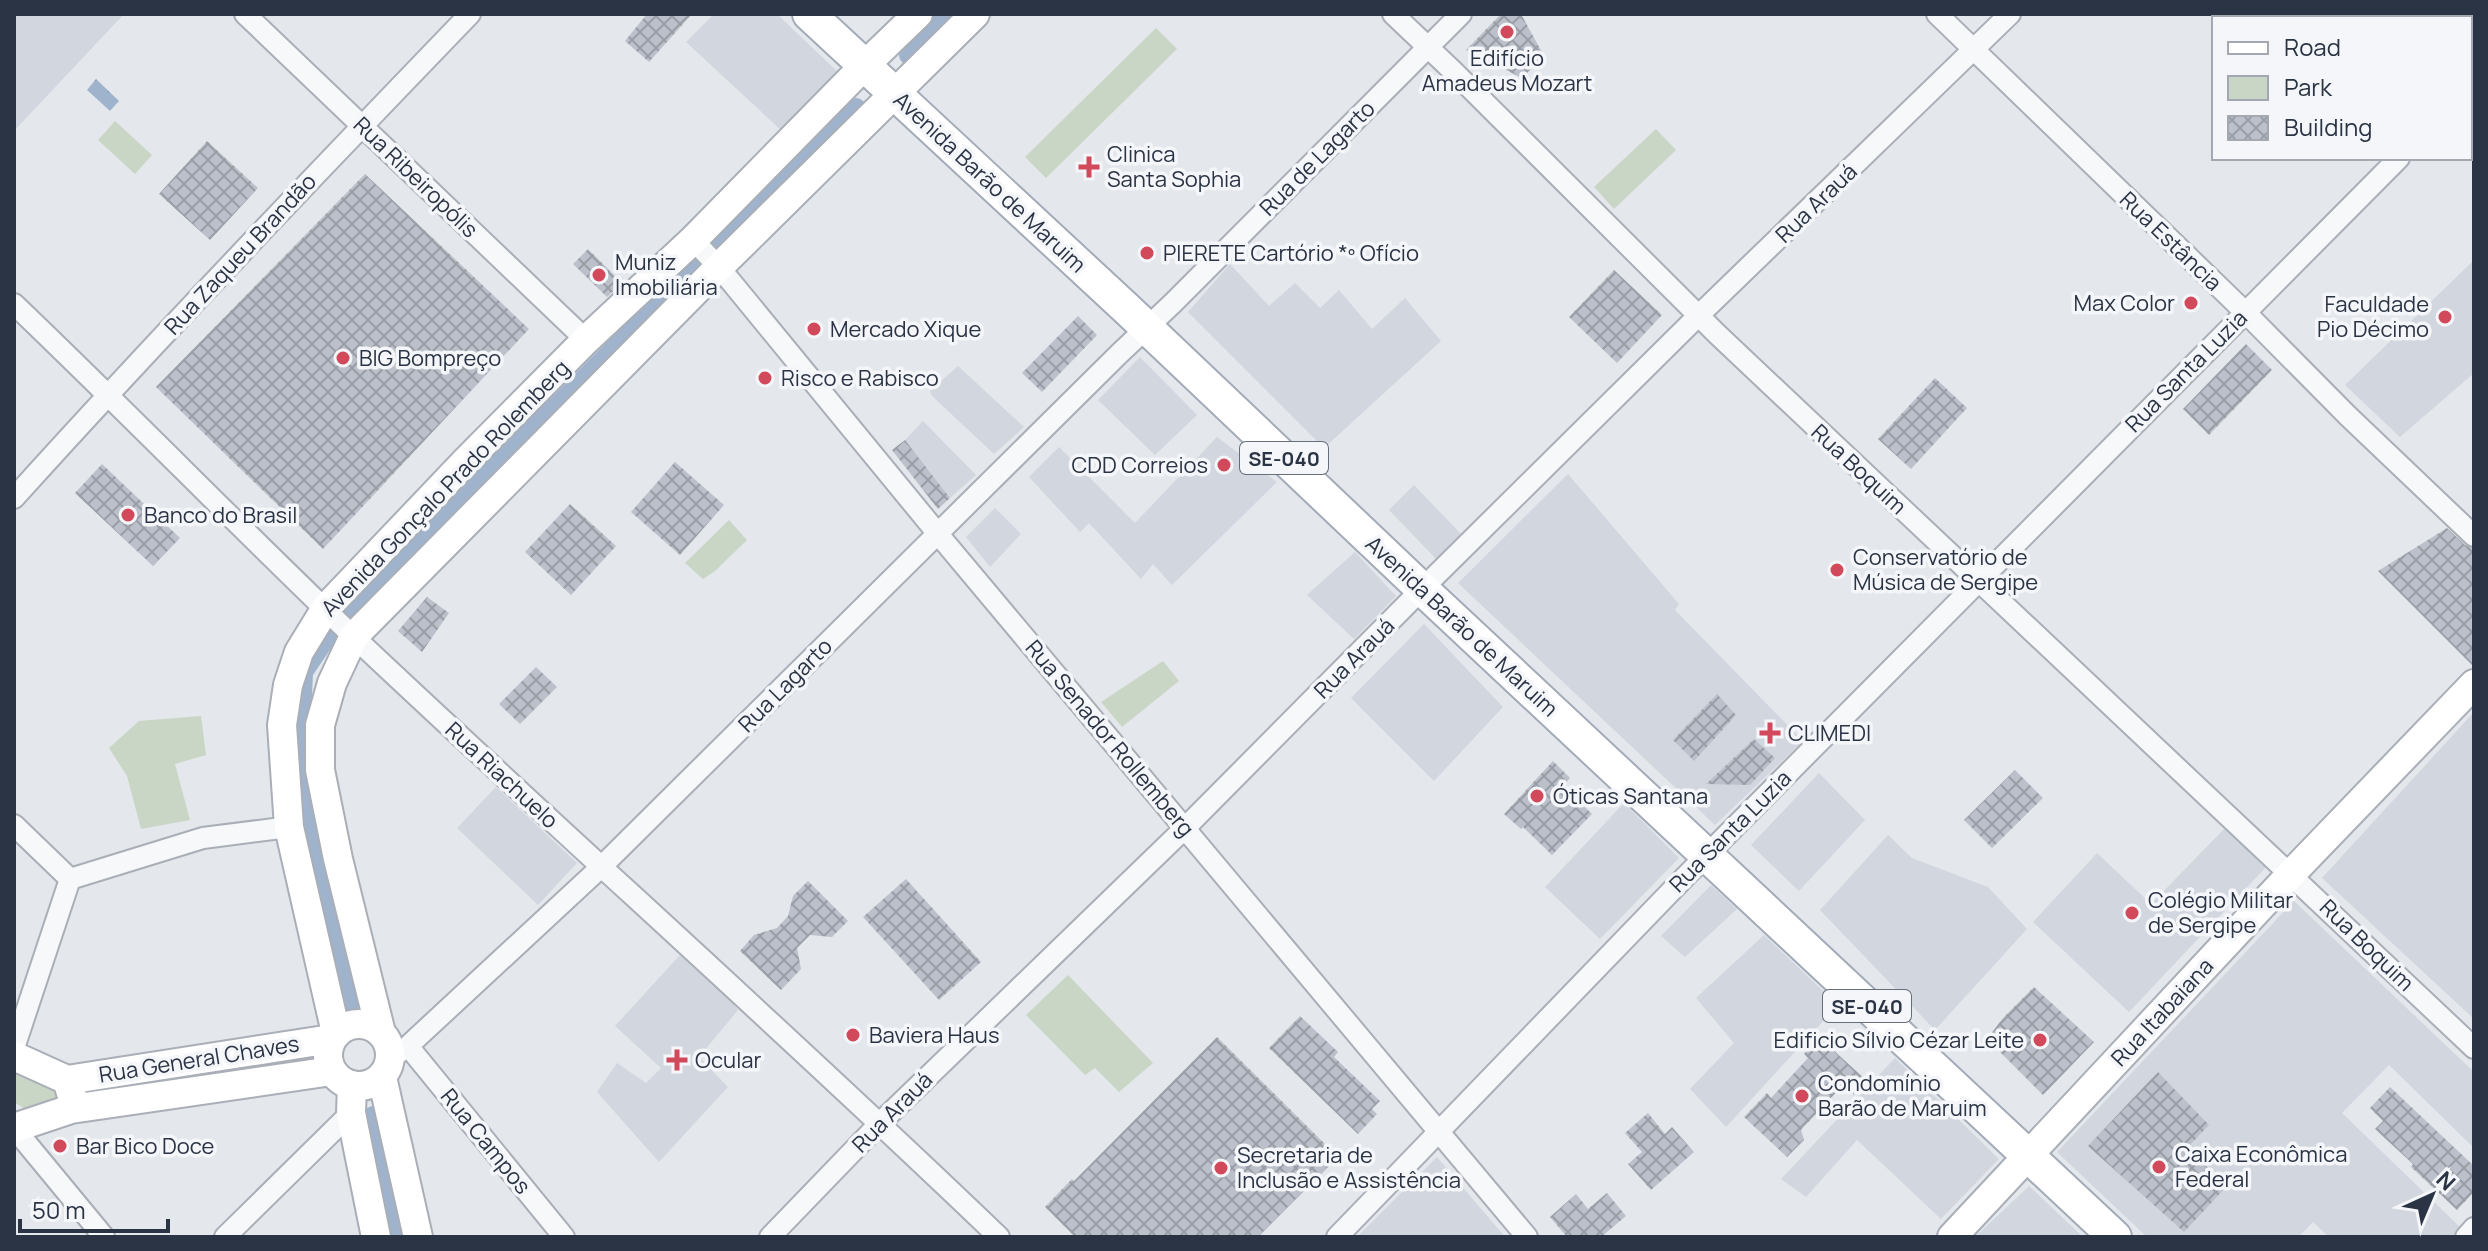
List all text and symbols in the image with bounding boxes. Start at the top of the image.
legend [2212,16,2472,160]
marker: Edifício Amadeus Mozart [1498,23,1516,41]
text: Road [2284,30,2341,63]
place label: Edifício Amadeus Mozart [1422,43,1593,98]
text: Park [2284,70,2333,103]
street label: Avenida Barão de Maruim [887,85,1093,279]
street label: Rua de Lagarto [1253,94,1381,222]
street label: Rua Ribeiropólis [347,110,485,244]
text: Building [2284,110,2372,143]
place label: Clinica Santa Sophia [1107,139,1241,194]
marker: Clinica Santa Sophia [1078,156,1100,178]
street label: Rua Arauá [1769,157,1863,249]
street label: Rua Zaqueu Brandão [157,167,323,341]
street label: Rua Estância [2114,185,2228,297]
place label: PIERETE Cartório *º Ofício [1163,238,1419,268]
marker: PIERETE Cartório *º Ofício [1138,244,1156,262]
place label: Muniz Imobiliária [615,247,718,302]
marker: Muniz Imobiliária [590,266,608,284]
place label: Max Color [2073,288,2175,318]
place label: Faculdade Pio Décimo [2317,289,2429,344]
marker: Max Color [2182,294,2200,312]
street label: Rua Santa Luzia [2118,303,2254,439]
marker: Faculdade Pio Décimo [2436,308,2454,326]
place label: Mercado Xique [830,314,981,344]
marker: Mercado Xique [805,320,823,338]
place label: BIG Bompreço [359,343,501,373]
marker: BIG Bompreço [334,349,352,367]
street label: Avenida Gonçalo Prado Rolemberg [314,353,576,623]
place label: Risco e Rabisco [781,363,939,393]
marker: Risco e Rabisco [756,369,774,387]
street label: Rua Boquim [1805,417,1913,521]
road number: SE-040 [1240,442,1328,474]
place label: CDD Correios [1071,450,1208,480]
marker: CDD Correios [1215,456,1233,474]
place label: Banco do Brasil [144,500,297,530]
marker: Banco do Brasil [119,506,137,524]
street label: Avenida Barão de Maruim [1359,529,1565,723]
place label: Conservatório de Música de Sergipe [1853,542,2038,597]
marker: Conservatório de Música de Sergipe [1828,561,1846,579]
street label: Rua Arauá [1307,611,1401,705]
street label: Rua Lagarto [731,631,839,739]
street label: Rua Senador Rollemberg [1019,633,1201,843]
street label: Rua Riachuelo [439,715,565,835]
place label: CLIMEDI [1788,718,1871,748]
marker: CLIMEDI [1759,722,1781,744]
street label: Rua Santa Luzia [1662,763,1798,899]
place label: Óticas Santana [1553,781,1708,811]
marker: Óticas Santana [1528,787,1546,805]
place label: Colégio Militar de Sergipe [2148,885,2293,940]
street label: Rua Boquim [2313,893,2421,997]
marker: Colégio Militar de Sergipe [2123,904,2141,922]
street label: Rua Itabaiana [2104,951,2220,1073]
road number: SE-040 [1823,990,1911,1022]
place label: Baviera Haus [869,1020,999,1050]
place label: Edificio Sílvio Cézar Leite [1773,1025,2024,1055]
marker: Baviera Haus [844,1026,862,1044]
street label: Rua General Chaves [97,1028,301,1090]
marker: Edificio Sílvio Cézar Leite [2031,1031,2049,1049]
place label: Ocular [695,1045,762,1075]
marker: Ocular [666,1049,688,1071]
street label: Rua Arauá [845,1065,939,1159]
place label: Condomínio Barão de Maruim [1818,1068,1987,1123]
street label: Rua Campos [434,1082,538,1200]
marker: Condomínio Barão de Maruim [1793,1087,1811,1105]
place label: Bar Bico Doce [76,1131,215,1161]
marker: Bar Bico Doce [51,1137,69,1155]
place label: Caixa Econômica Federal [2175,1139,2347,1194]
place label: Secretaria de Inclusão e Assistência [1237,1140,1461,1195]
north arrow [2392,1155,2472,1235]
marker: Caixa Econômica Federal [2150,1158,2168,1176]
marker: Secretaria de Inclusão e Assistência [1212,1159,1230,1177]
text: N [2430,1164,2462,1197]
scale bar [20,1183,168,1233]
text: 50 m [32,1193,86,1226]

